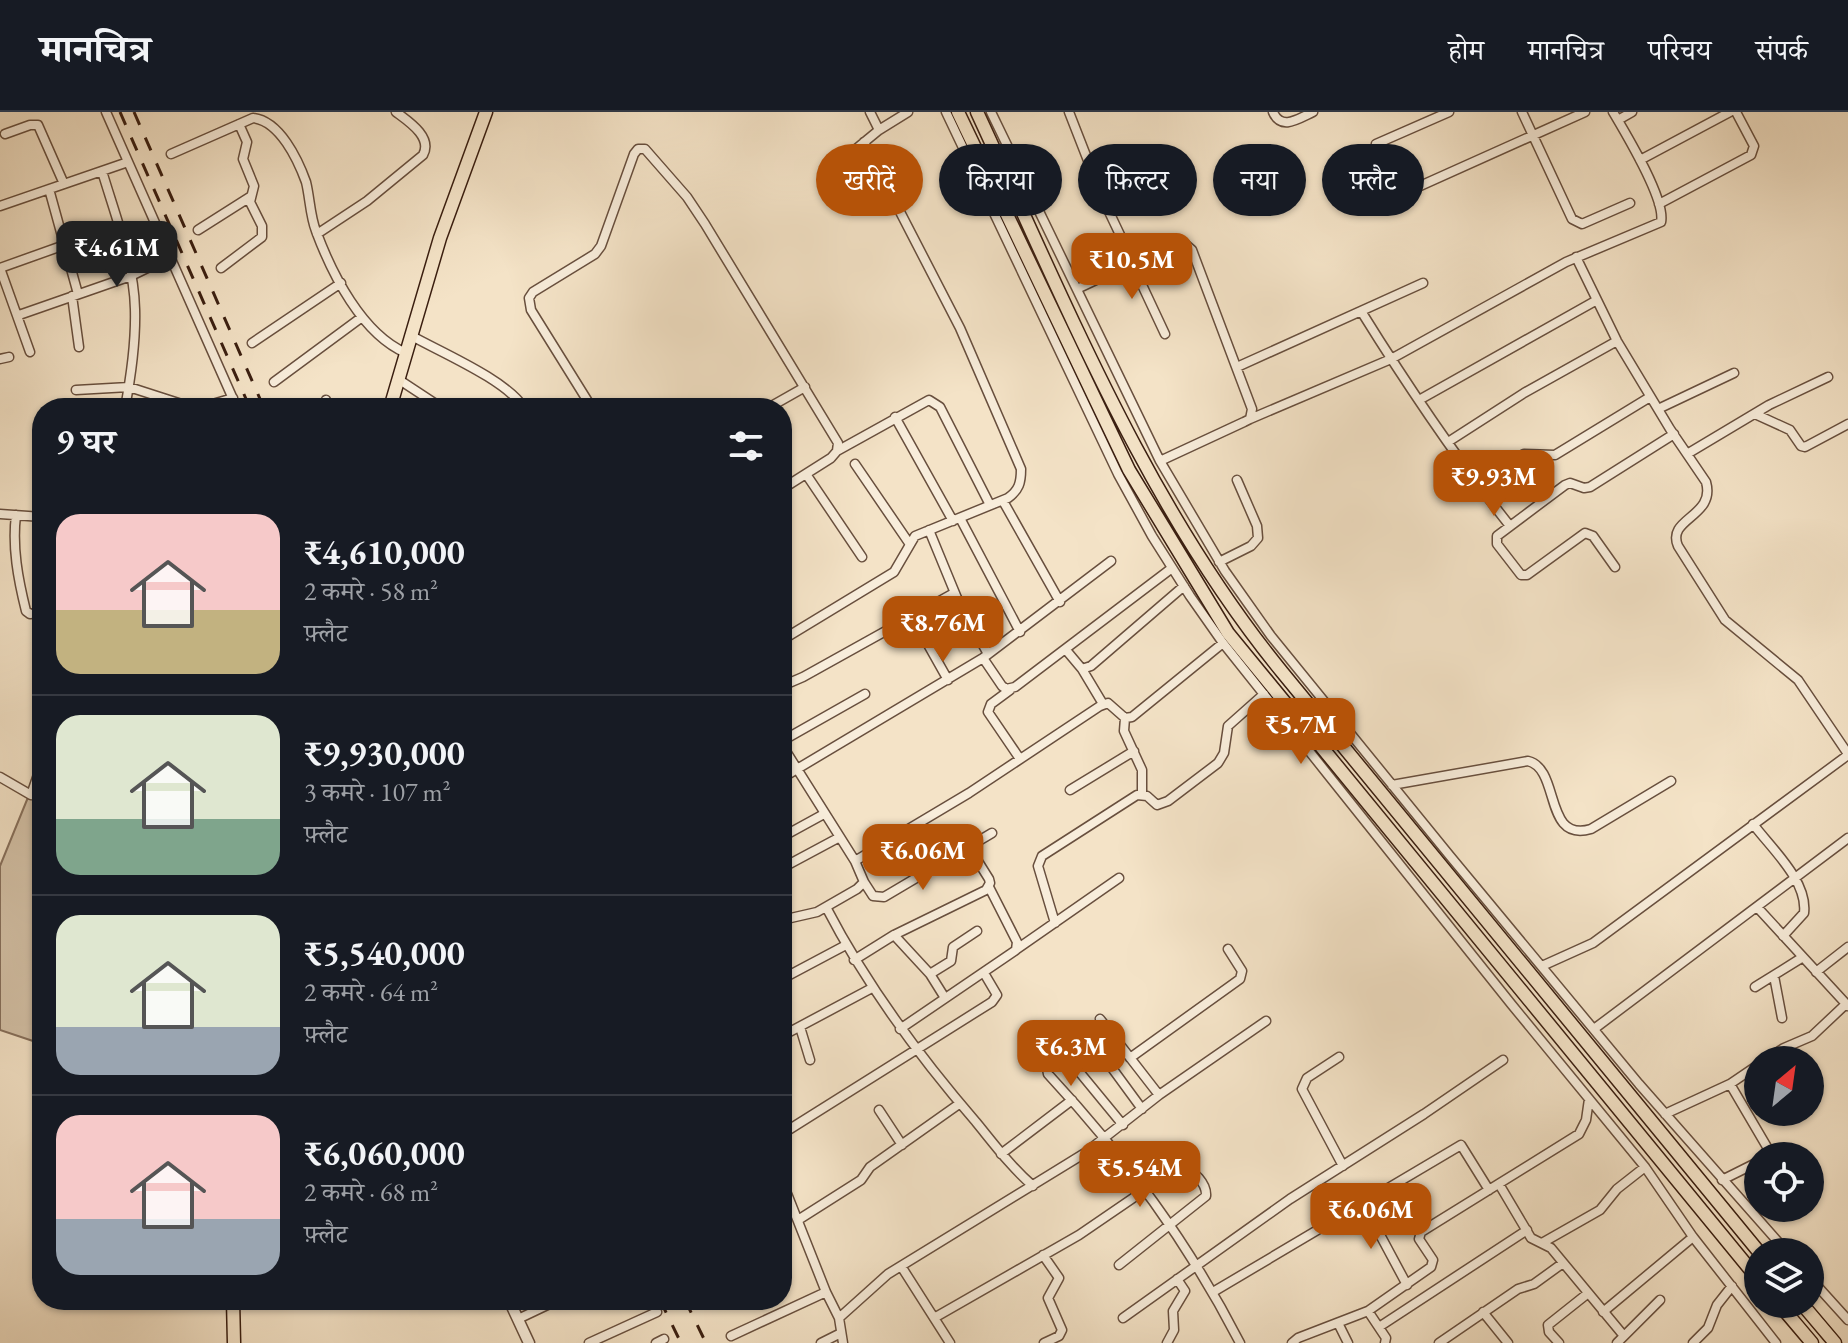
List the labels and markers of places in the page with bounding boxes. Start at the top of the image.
pin: ₹4.61M [52,221,182,289]
pin: ₹10.5M [1067,233,1197,301]
pin: ₹9.93M [1429,450,1559,518]
pin: ₹8.76M [878,596,1008,664]
pin: ₹5.7M [1245,698,1357,766]
pin: ₹6.06M [858,824,988,892]
pin: ₹6.3M [1015,1020,1127,1088]
pin: ₹5.54M [1075,1141,1205,1209]
pin: ₹6.06M [1306,1183,1436,1251]

